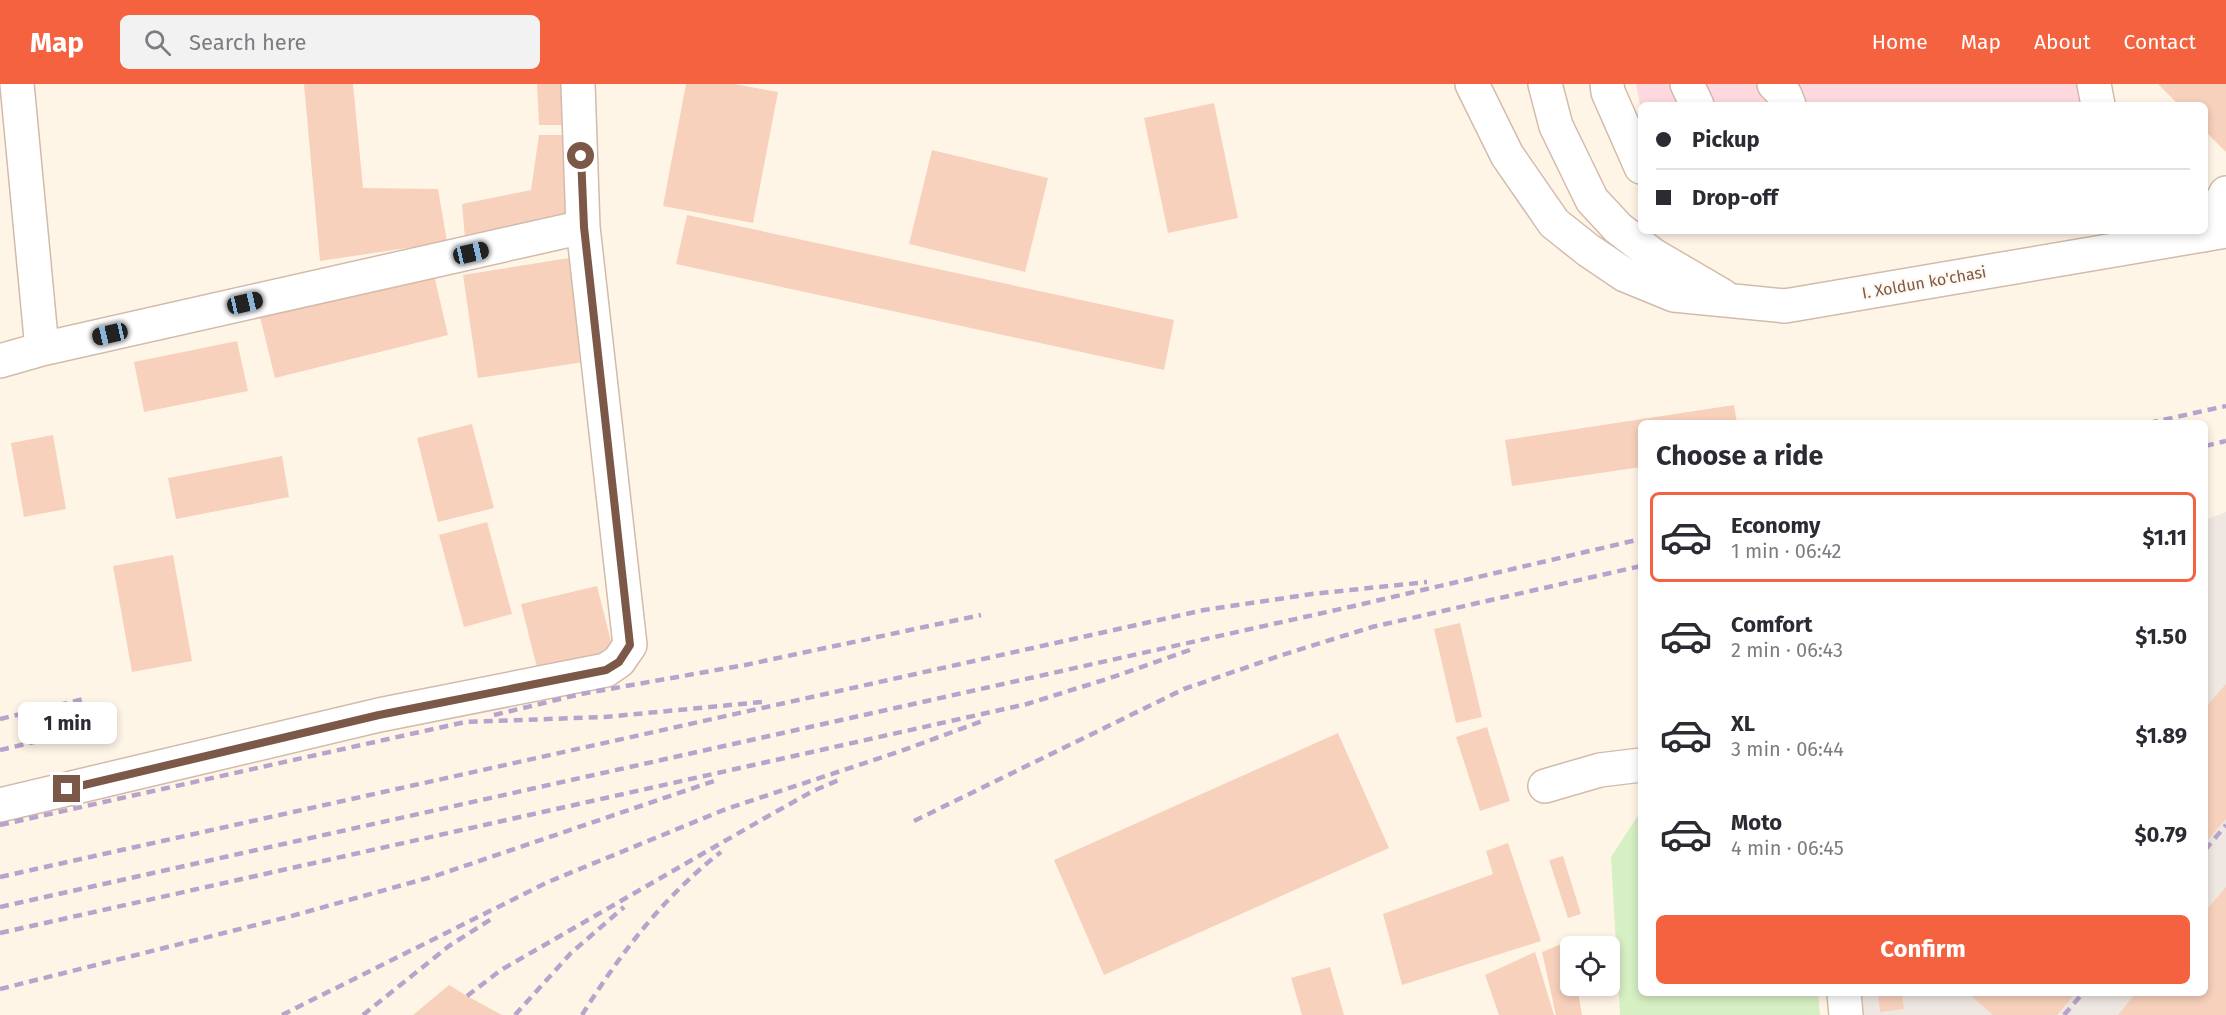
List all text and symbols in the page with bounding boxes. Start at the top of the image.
search box [120,15,540,69]
text: Map [30,26,84,59]
icon: search [141,26,174,59]
text: Search here [189,29,307,56]
text: Home [1872,29,1928,55]
text: Map [1961,29,2001,55]
text: About [2034,29,2091,55]
text: Contact [2124,29,2196,55]
text: Pickup [1692,126,1760,153]
route start [567,142,594,169]
text: Drop-off [1692,184,1778,211]
car [451,240,491,266]
street label: I. Xoldun ko'chasi [1860,262,1988,303]
car [225,290,265,316]
car [90,321,130,347]
text: Choose a ride [1656,440,1823,472]
icon: car [1659,510,1713,564]
text: Economy [1731,512,1820,539]
text: $1.11 [2142,524,2187,551]
text: 1 min · 06:42 [1731,539,1842,563]
icon: car [1659,609,1713,663]
text: Comfort [1731,611,1812,638]
text: $1.50 [2135,623,2187,650]
text: 2 min · 06:43 [1731,638,1843,662]
callout: 1 min [17,702,116,744]
icon: car [1659,708,1713,762]
text: XL [1731,710,1755,737]
text: 1 min [43,711,92,735]
text: $1.89 [2135,722,2187,749]
text: 3 min · 06:44 [1731,737,1844,761]
route end [53,775,80,802]
icon: car [1659,807,1713,861]
text: Moto [1731,809,1782,836]
text: $0.79 [2134,821,2187,848]
text: 4 min · 06:45 [1731,836,1844,860]
button: Confirm [1656,915,2190,984]
map controls [1560,936,1620,996]
button: locate [1560,936,1620,996]

